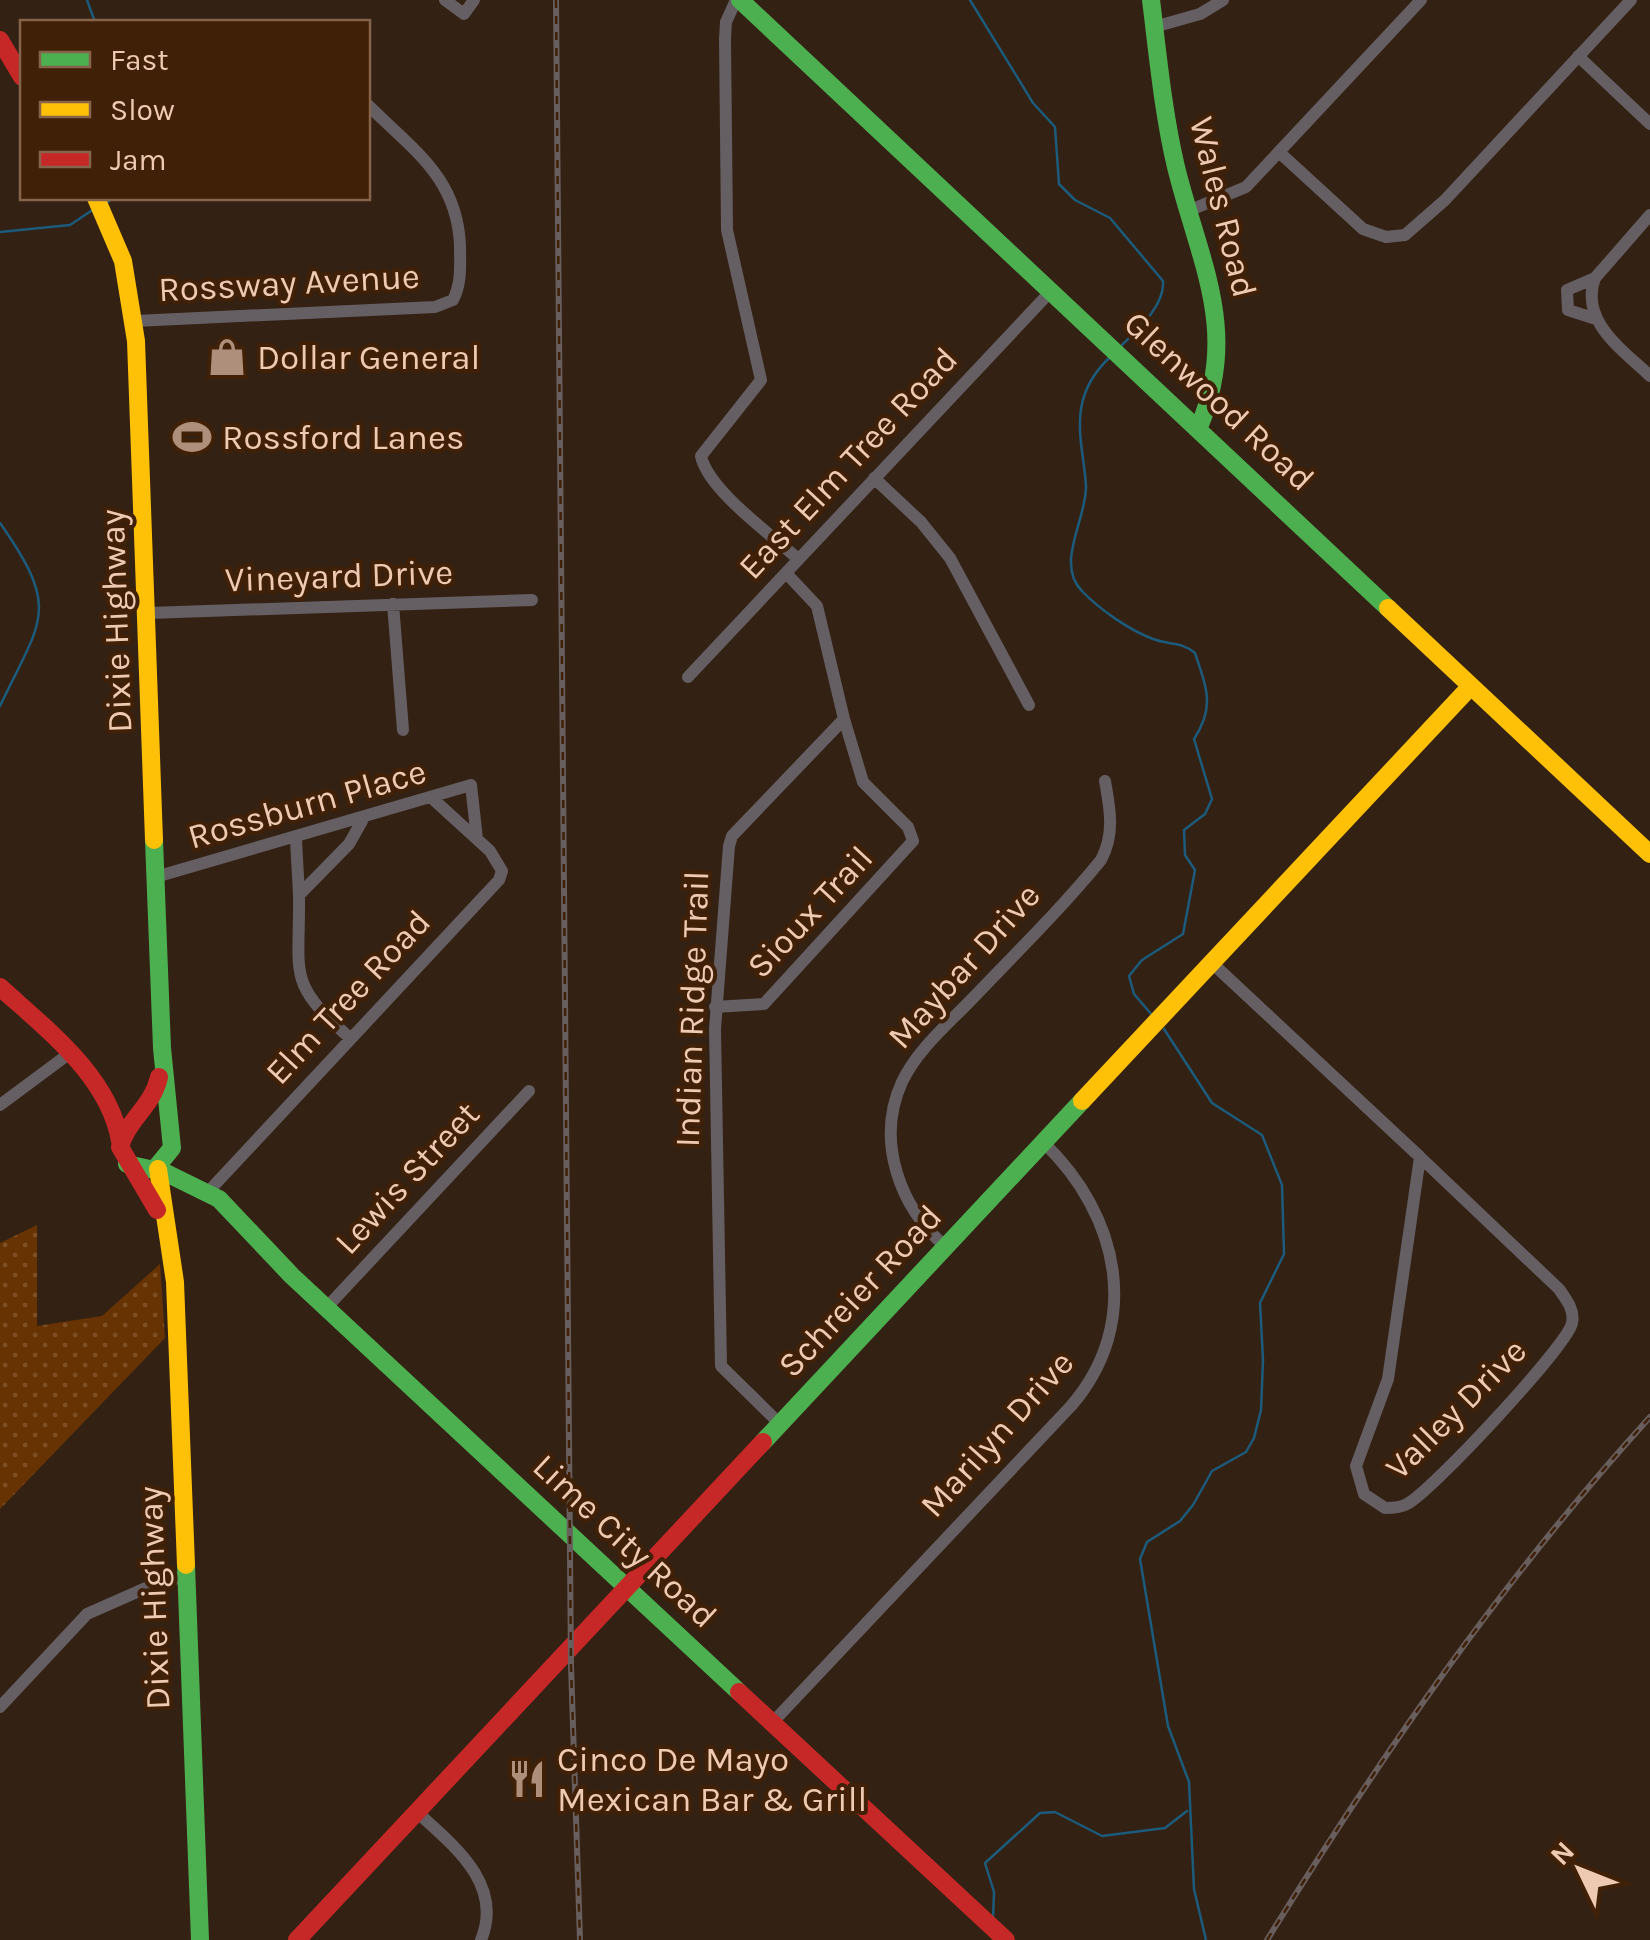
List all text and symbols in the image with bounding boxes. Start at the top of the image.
legend [20,20,370,200]
text: Fast [110,42,169,78]
text: Slow [110,92,175,128]
street label: Wales Road [1181,113,1265,301]
text: Jam [110,142,167,178]
street label: Rossway Avenue [157,256,421,310]
street label: Glenwood Road [1116,303,1322,499]
shop icon: Dollar General [206,336,248,378]
place label: Dollar General [257,337,480,378]
street label: East Elm Tree Road [730,339,966,587]
sports icon: Rossford Lanes [171,416,213,458]
place label: Rossford Lanes [222,417,464,458]
street label: Dixie Highway [92,508,140,734]
street label: Vineyard Drive [224,552,454,600]
street label: Rossburn Place [183,750,431,858]
street label: Sioux Trail [739,838,881,986]
street label: Indian Ridge Trail [667,870,717,1148]
street label: Maybar Drive [879,875,1049,1057]
street label: Elm Tree Road [257,901,439,1093]
street label: Lewis Street [326,1093,488,1263]
street label: Schreier Road [770,1196,950,1386]
street label: Valley Drive [1377,1330,1535,1488]
street label: Marilyn Drive [912,1343,1082,1525]
street label: Lime City Road [525,1446,725,1636]
street label: Dixie Highway [130,1485,178,1711]
place label: Cinco De Mayo Mexican Bar & Grill [557,1739,867,1820]
restaurant icon: Cinco De Mayo Mexican Bar & Grill [506,1758,548,1800]
north arrow [1530,1820,1630,1920]
text: N [1543,1835,1581,1872]

